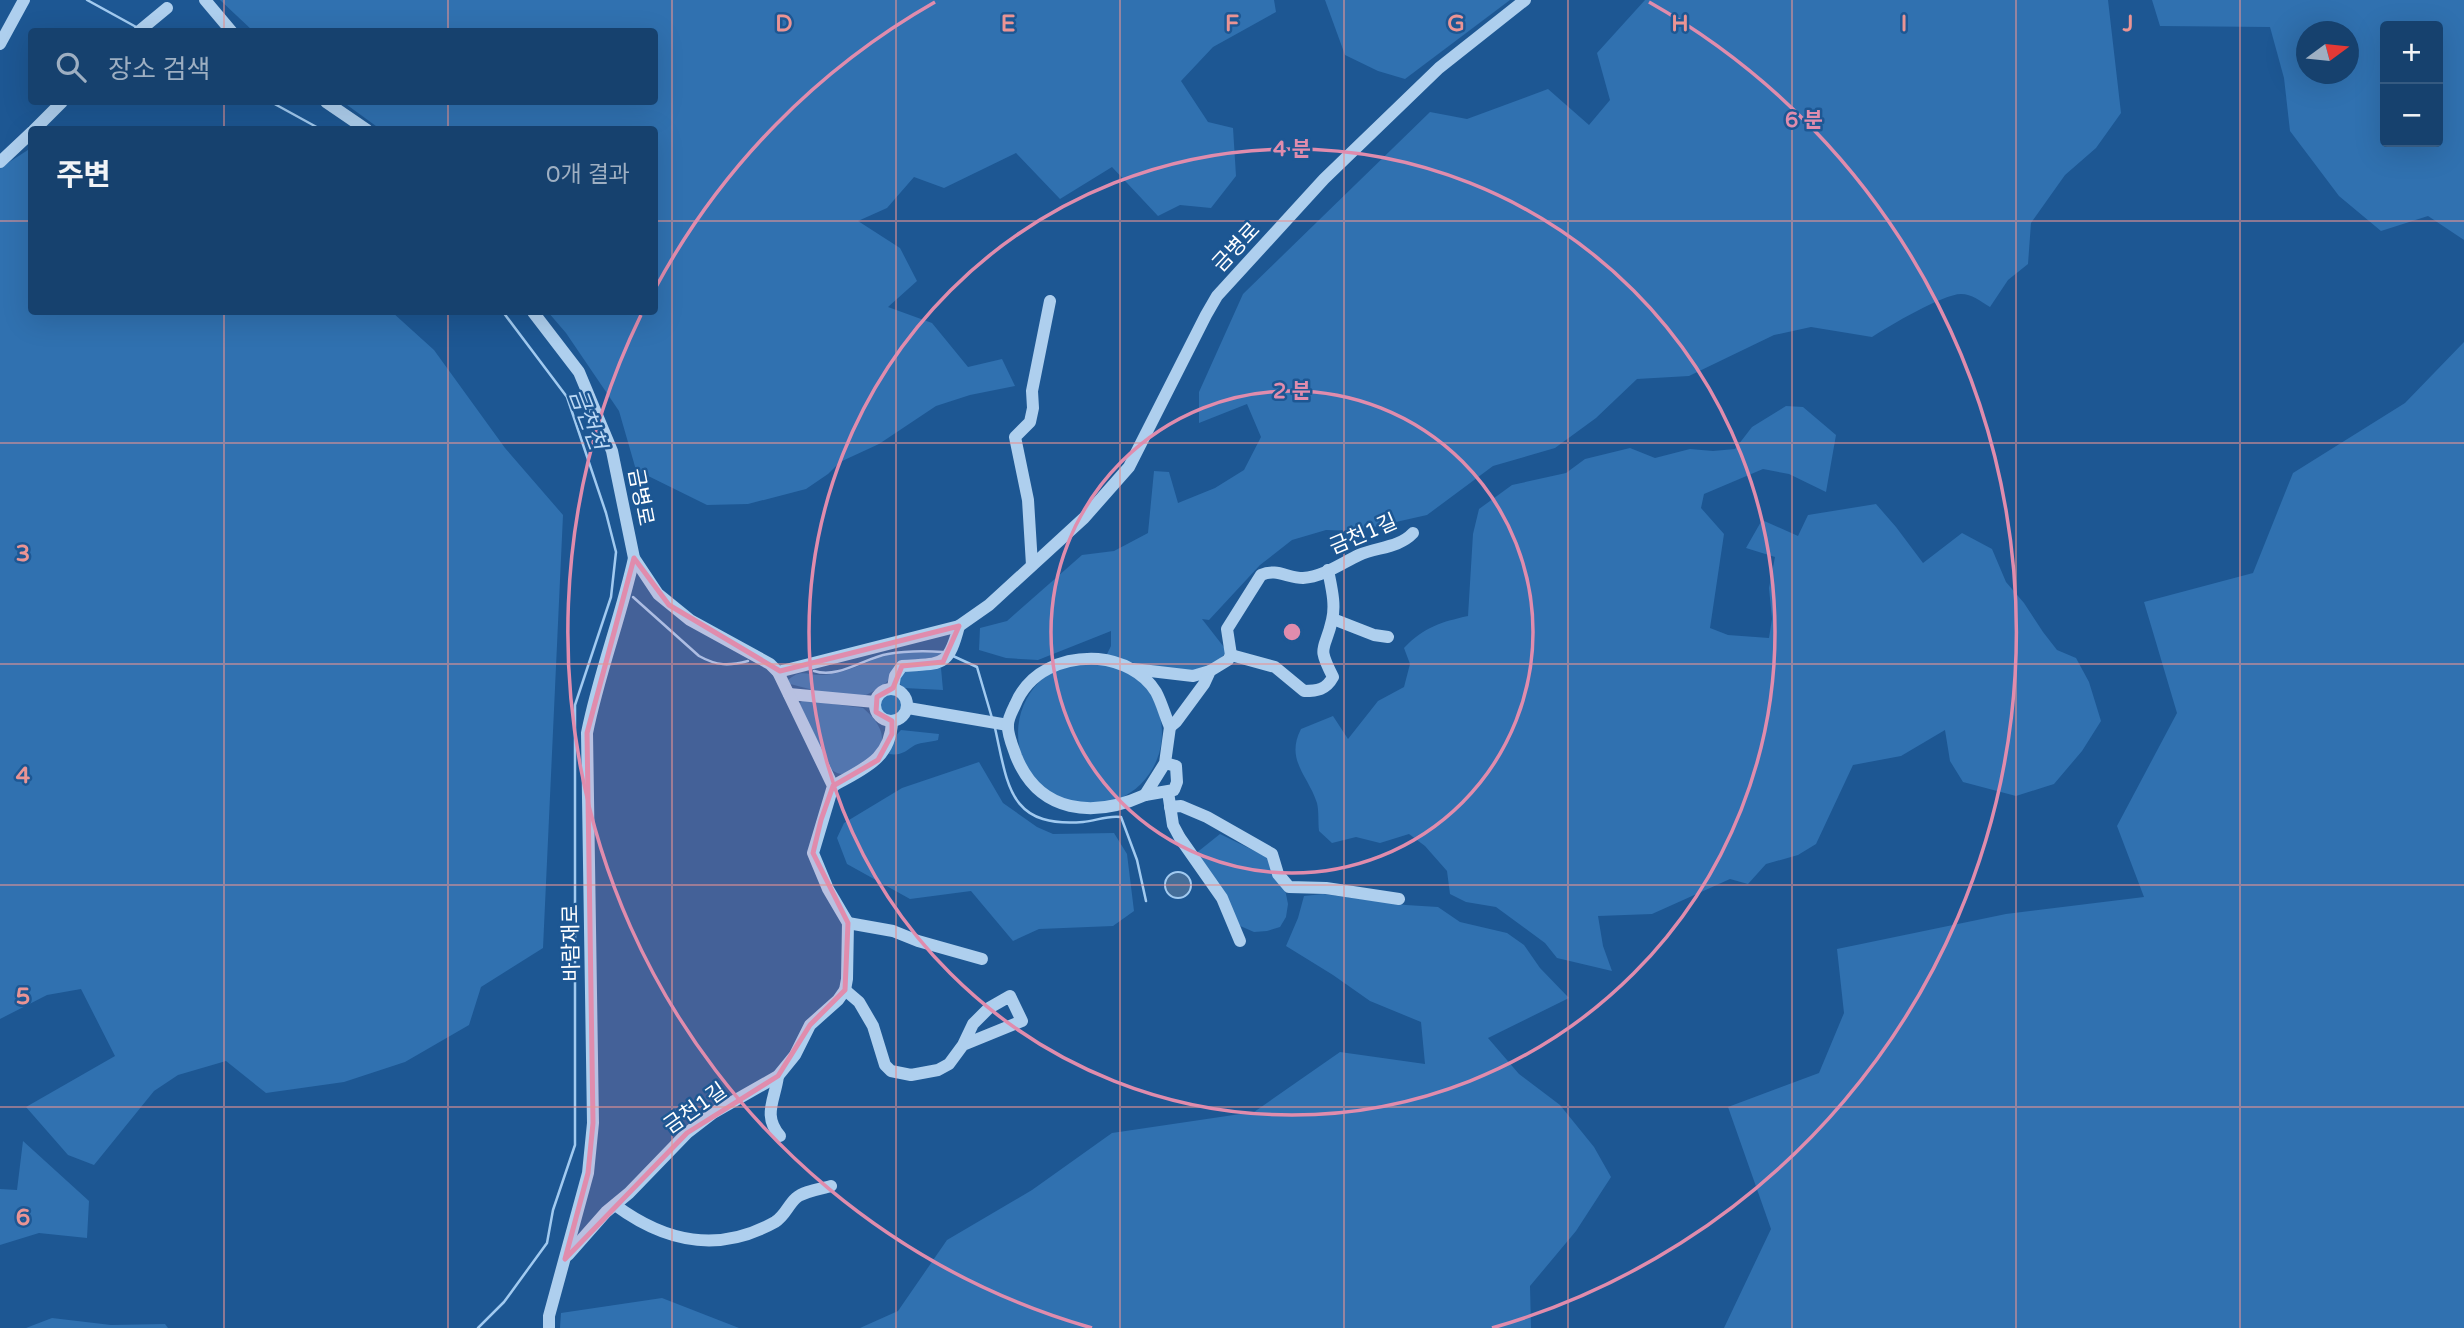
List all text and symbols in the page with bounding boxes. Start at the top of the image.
text: D [775,10,793,38]
text: E [1001,10,1015,38]
text: F [1225,10,1239,38]
text: G [1447,10,1465,38]
text: H [1671,10,1689,38]
text: I [1901,10,1907,38]
text: J [2122,10,2133,38]
north arrow [2296,21,2359,84]
map controls [2380,21,2443,147]
button: + [2380,21,2443,84]
search box [28,28,658,105]
icon: search [52,48,90,86]
text: 장소 검색 [108,54,210,85]
button: − [2380,84,2443,147]
text: 6 분 [1785,108,1823,133]
text: 4 분 [1273,137,1311,162]
text: 주변 [56,157,111,194]
text: 0개 결과 [546,161,630,189]
street label: 금병로 [1207,218,1265,277]
text: 2 분 [1273,379,1311,404]
water label: 금천천 [563,385,613,457]
street label: 금병로 [623,466,658,528]
street label: 금천1길 [1326,509,1401,560]
text: 3 [16,540,30,568]
centre of rings [1280,620,1304,644]
text: 4 [16,762,31,790]
street label: 바람재로 [558,904,585,982]
text: 5 [16,983,30,1011]
street label: 금천1길 [659,1078,732,1139]
text: 6 [16,1204,30,1232]

